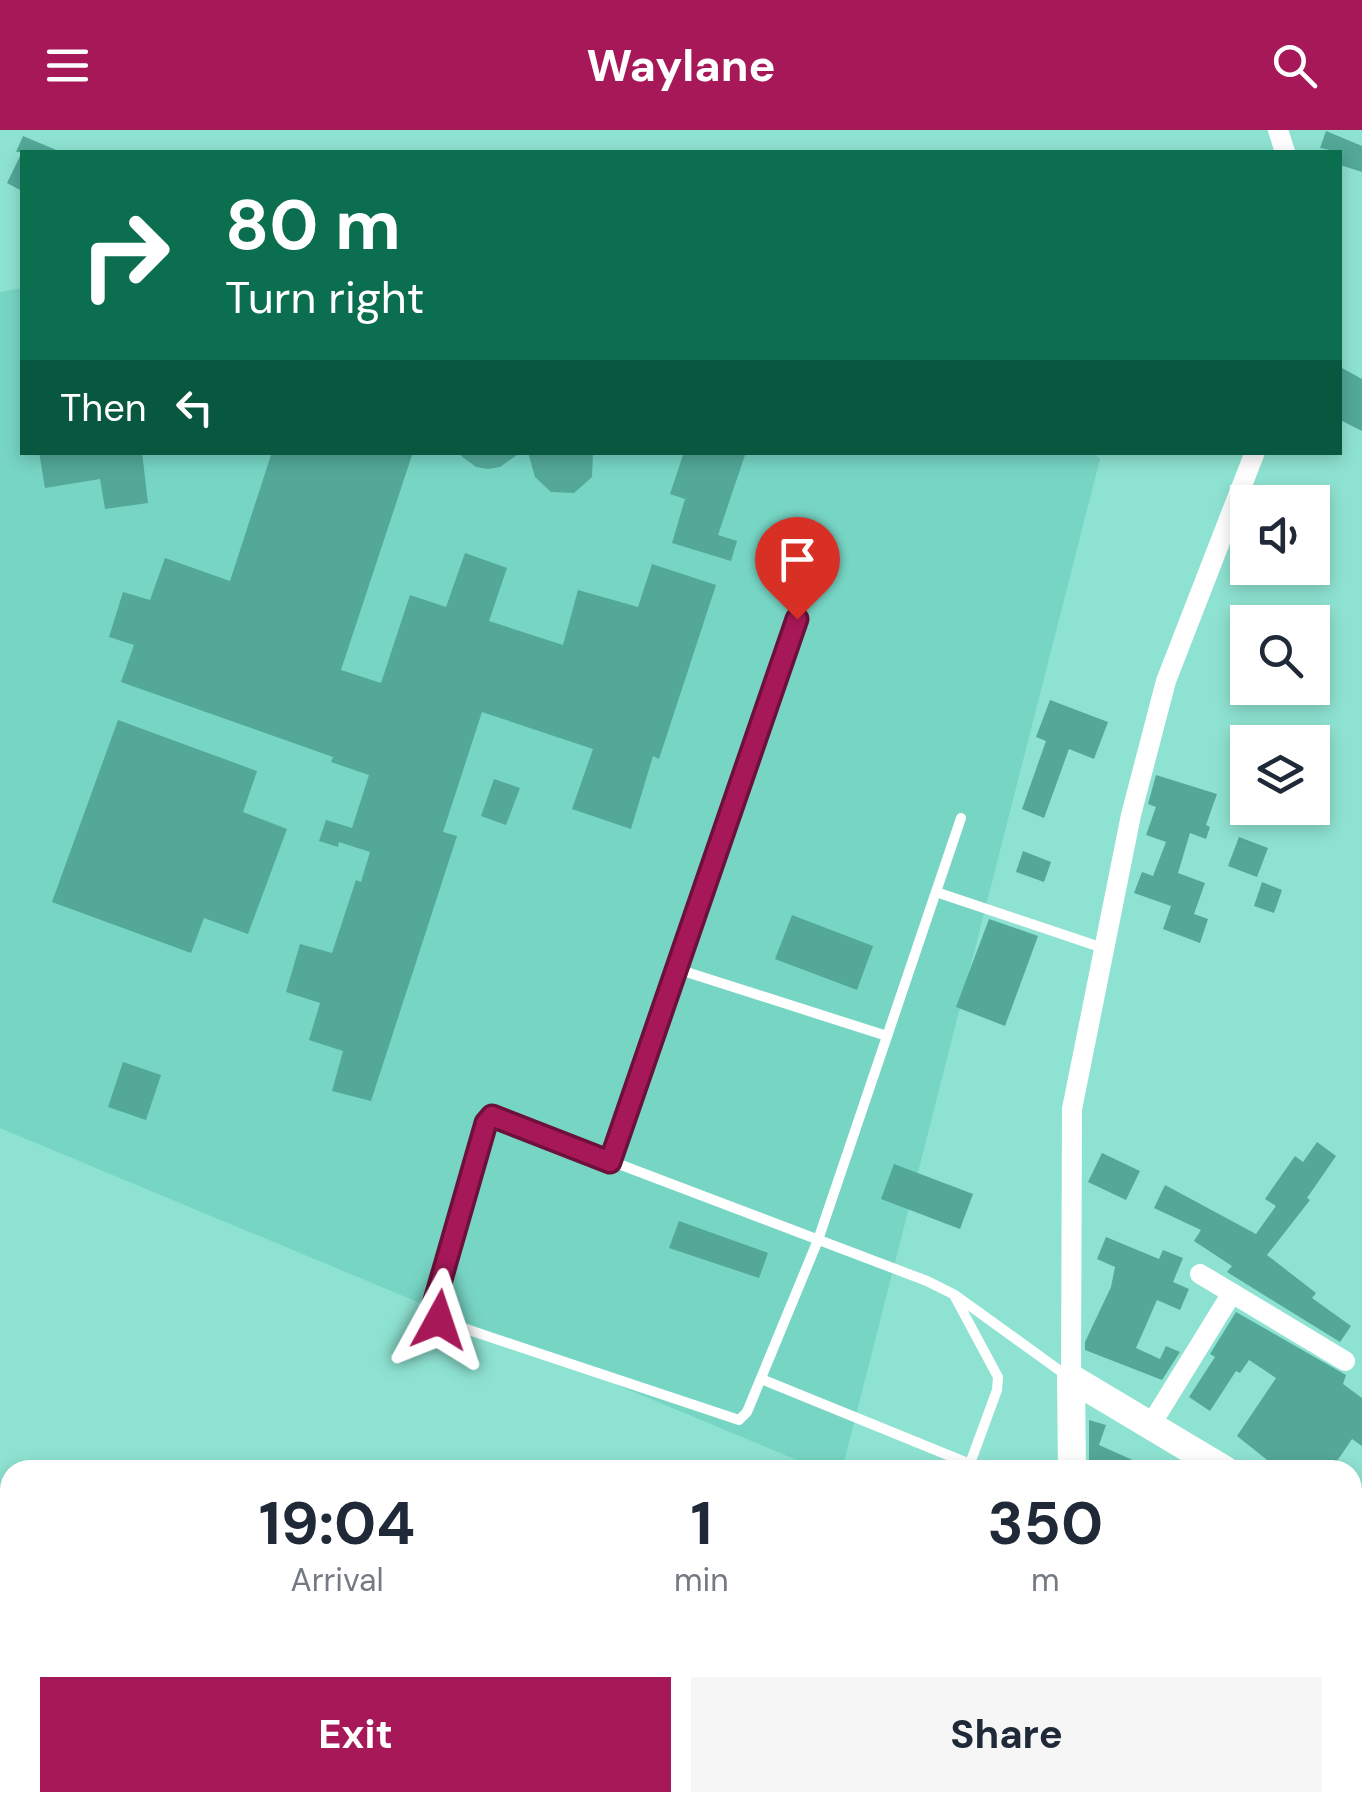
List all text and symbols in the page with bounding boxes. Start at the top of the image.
text: Waylane [586,36,776,95]
icon: menu [40,38,95,93]
icon: search [1267,38,1322,93]
text: 80 m [225,180,401,271]
icon: right [60,190,190,320]
text: Turn right [225,268,424,327]
icon: left [167,380,222,435]
text: Then [60,383,147,433]
map controls [1230,485,1330,825]
button: sound [1230,485,1330,585]
pin [755,517,840,620]
icon: arrive [770,532,825,587]
button: search [1230,605,1330,705]
button: layers [1230,725,1330,825]
position arrow [387,1268,491,1372]
text: 19:04 [259,1484,415,1563]
text: 1 [690,1484,712,1563]
text: 350 [987,1484,1103,1563]
text: Arrival [290,1559,384,1601]
text: min [674,1559,729,1601]
text: m [1031,1559,1060,1601]
button: Exit [40,1677,671,1792]
button: Share [691,1677,1322,1792]

